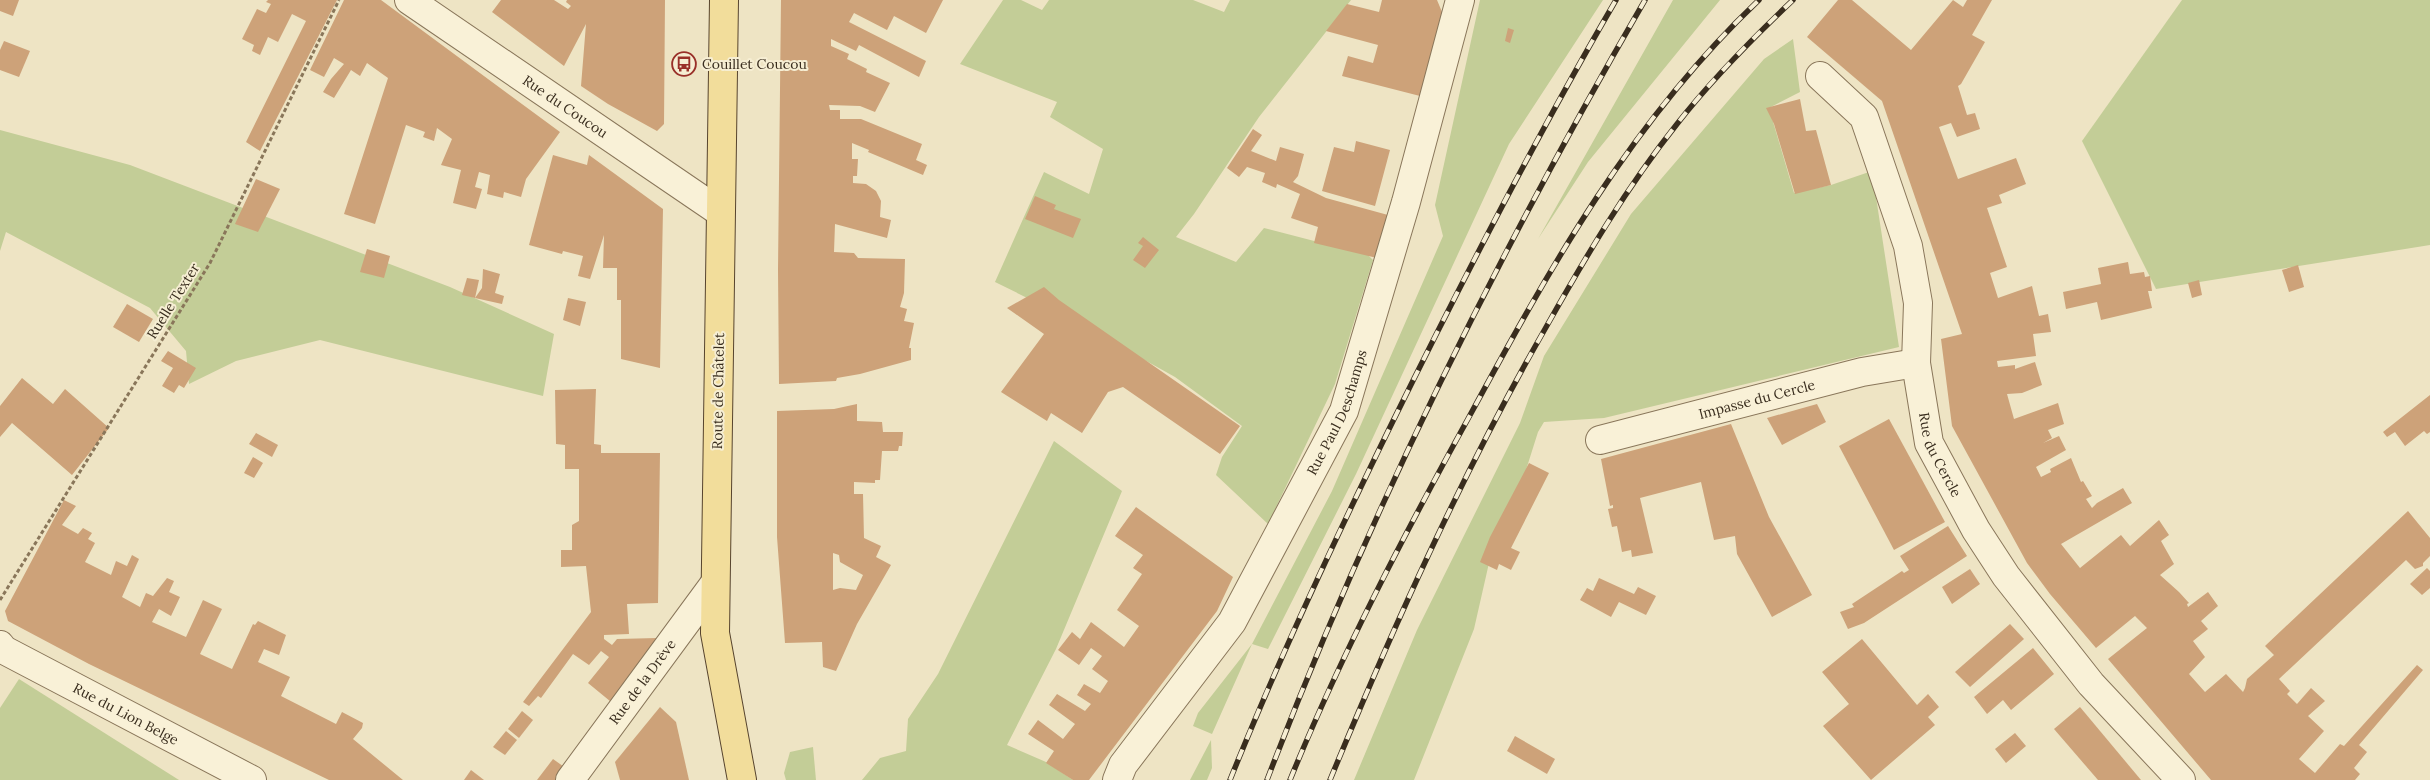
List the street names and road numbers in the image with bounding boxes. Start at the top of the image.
street label: Rue du Coucou [519,71,611,142]
street label: Ruelle Texter [143,260,203,342]
street label: Route de Châtelet [708,332,728,449]
street label: Rue Paul Deschamps [1303,348,1371,478]
street label: Impasse du Cercle [1697,375,1817,423]
street label: Rue du Cercle [1915,411,1966,501]
street label: Rue de la Drève [605,635,680,728]
street label: Rue du Lion Belge [70,679,182,749]

